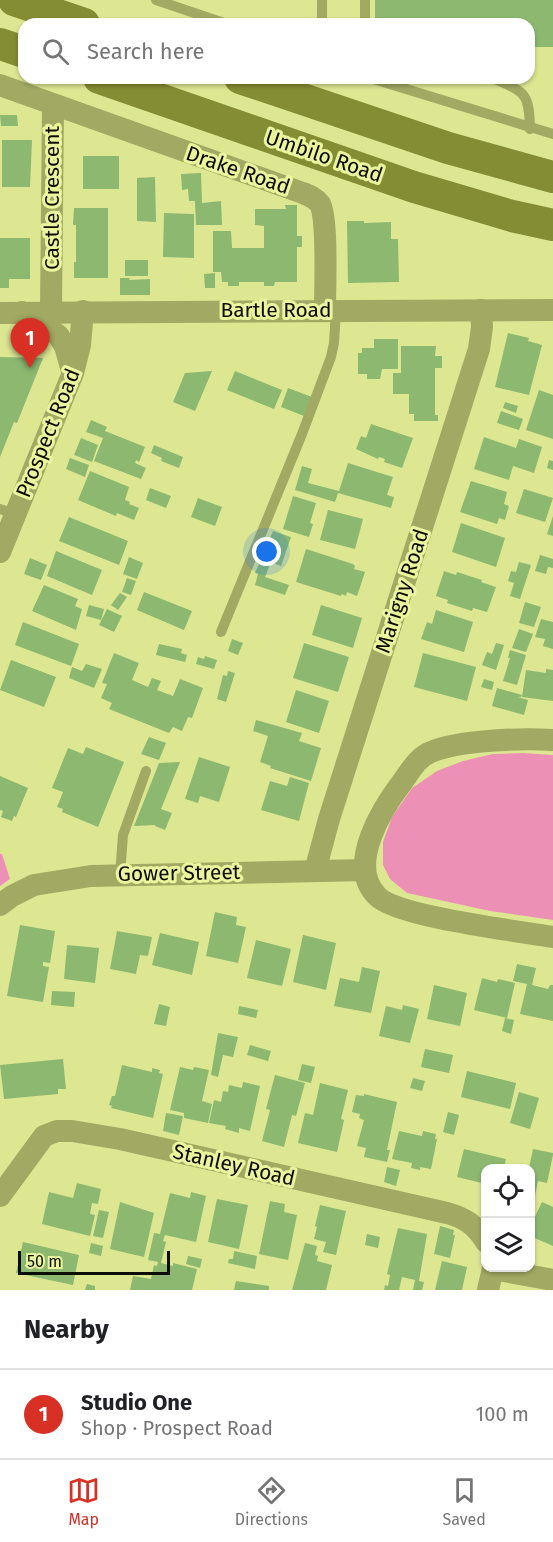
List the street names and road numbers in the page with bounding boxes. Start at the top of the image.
street label: Umbilo Road [262,124,386,188]
street label: Castle Crescent [39,126,65,270]
street label: Drake Road [183,140,293,200]
street label: Bartle Road [220,297,332,323]
street label: Prospect Road [10,365,86,501]
street label: Marigny Road [370,526,434,656]
street label: Gower Street [117,859,241,887]
street label: Stanley Road [170,1138,298,1192]

